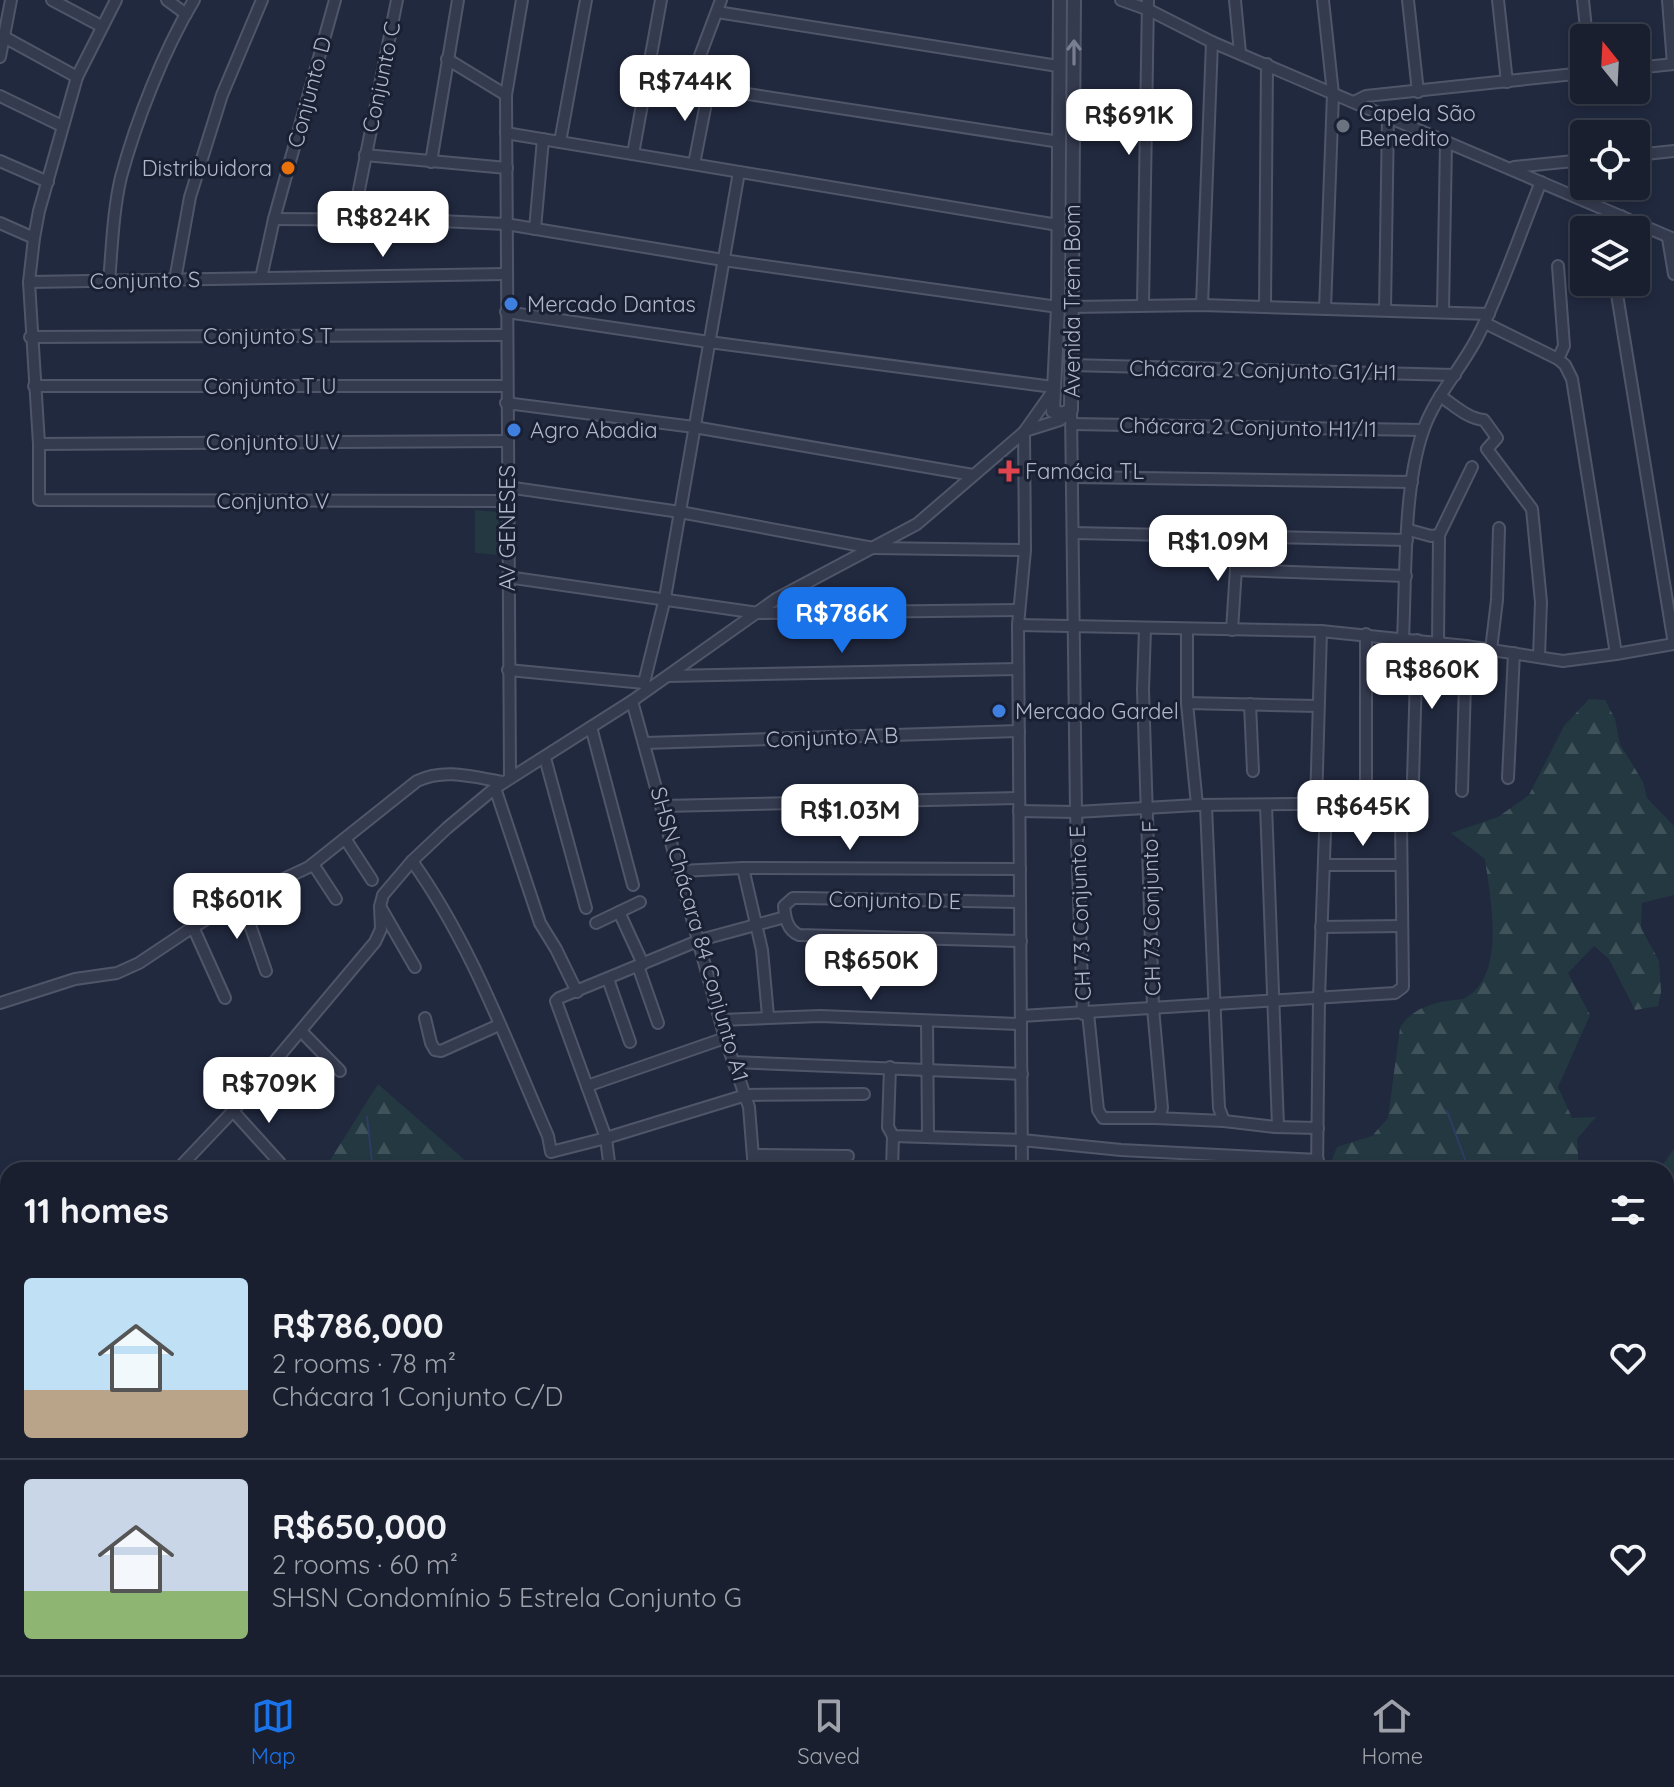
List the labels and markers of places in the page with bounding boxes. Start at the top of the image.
pin: R$744K [620,55,750,123]
pin: R$691K [1064,89,1194,157]
place label: Capela São Benedito [1359,99,1476,152]
marker: Capela São Benedito [1334,117,1352,135]
place label: Distribuidora [142,154,272,182]
marker: Distribuidora [279,159,297,177]
pin: R$824K [318,191,448,259]
place label: Mercado Dantas [527,290,696,318]
marker: Mercado Dantas [502,295,520,313]
place label: Agro Abadia [530,416,658,444]
marker: Agro Abadia [505,421,523,439]
place label: Famácia TL [1025,457,1144,485]
marker: Famácia TL [1000,462,1018,480]
pin: R$1.09M [1144,515,1292,583]
pin: R$786K [777,587,907,655]
pin: R$860K [1367,643,1497,711]
place label: Mercado Gardel [1015,697,1179,725]
marker: Mercado Gardel [990,702,1008,720]
pin: R$645K [1298,780,1428,848]
pin: R$1.03M [776,784,924,852]
pin: R$601K [172,873,302,941]
pin: R$650K [806,934,936,1002]
pin: R$709K [204,1057,334,1125]

